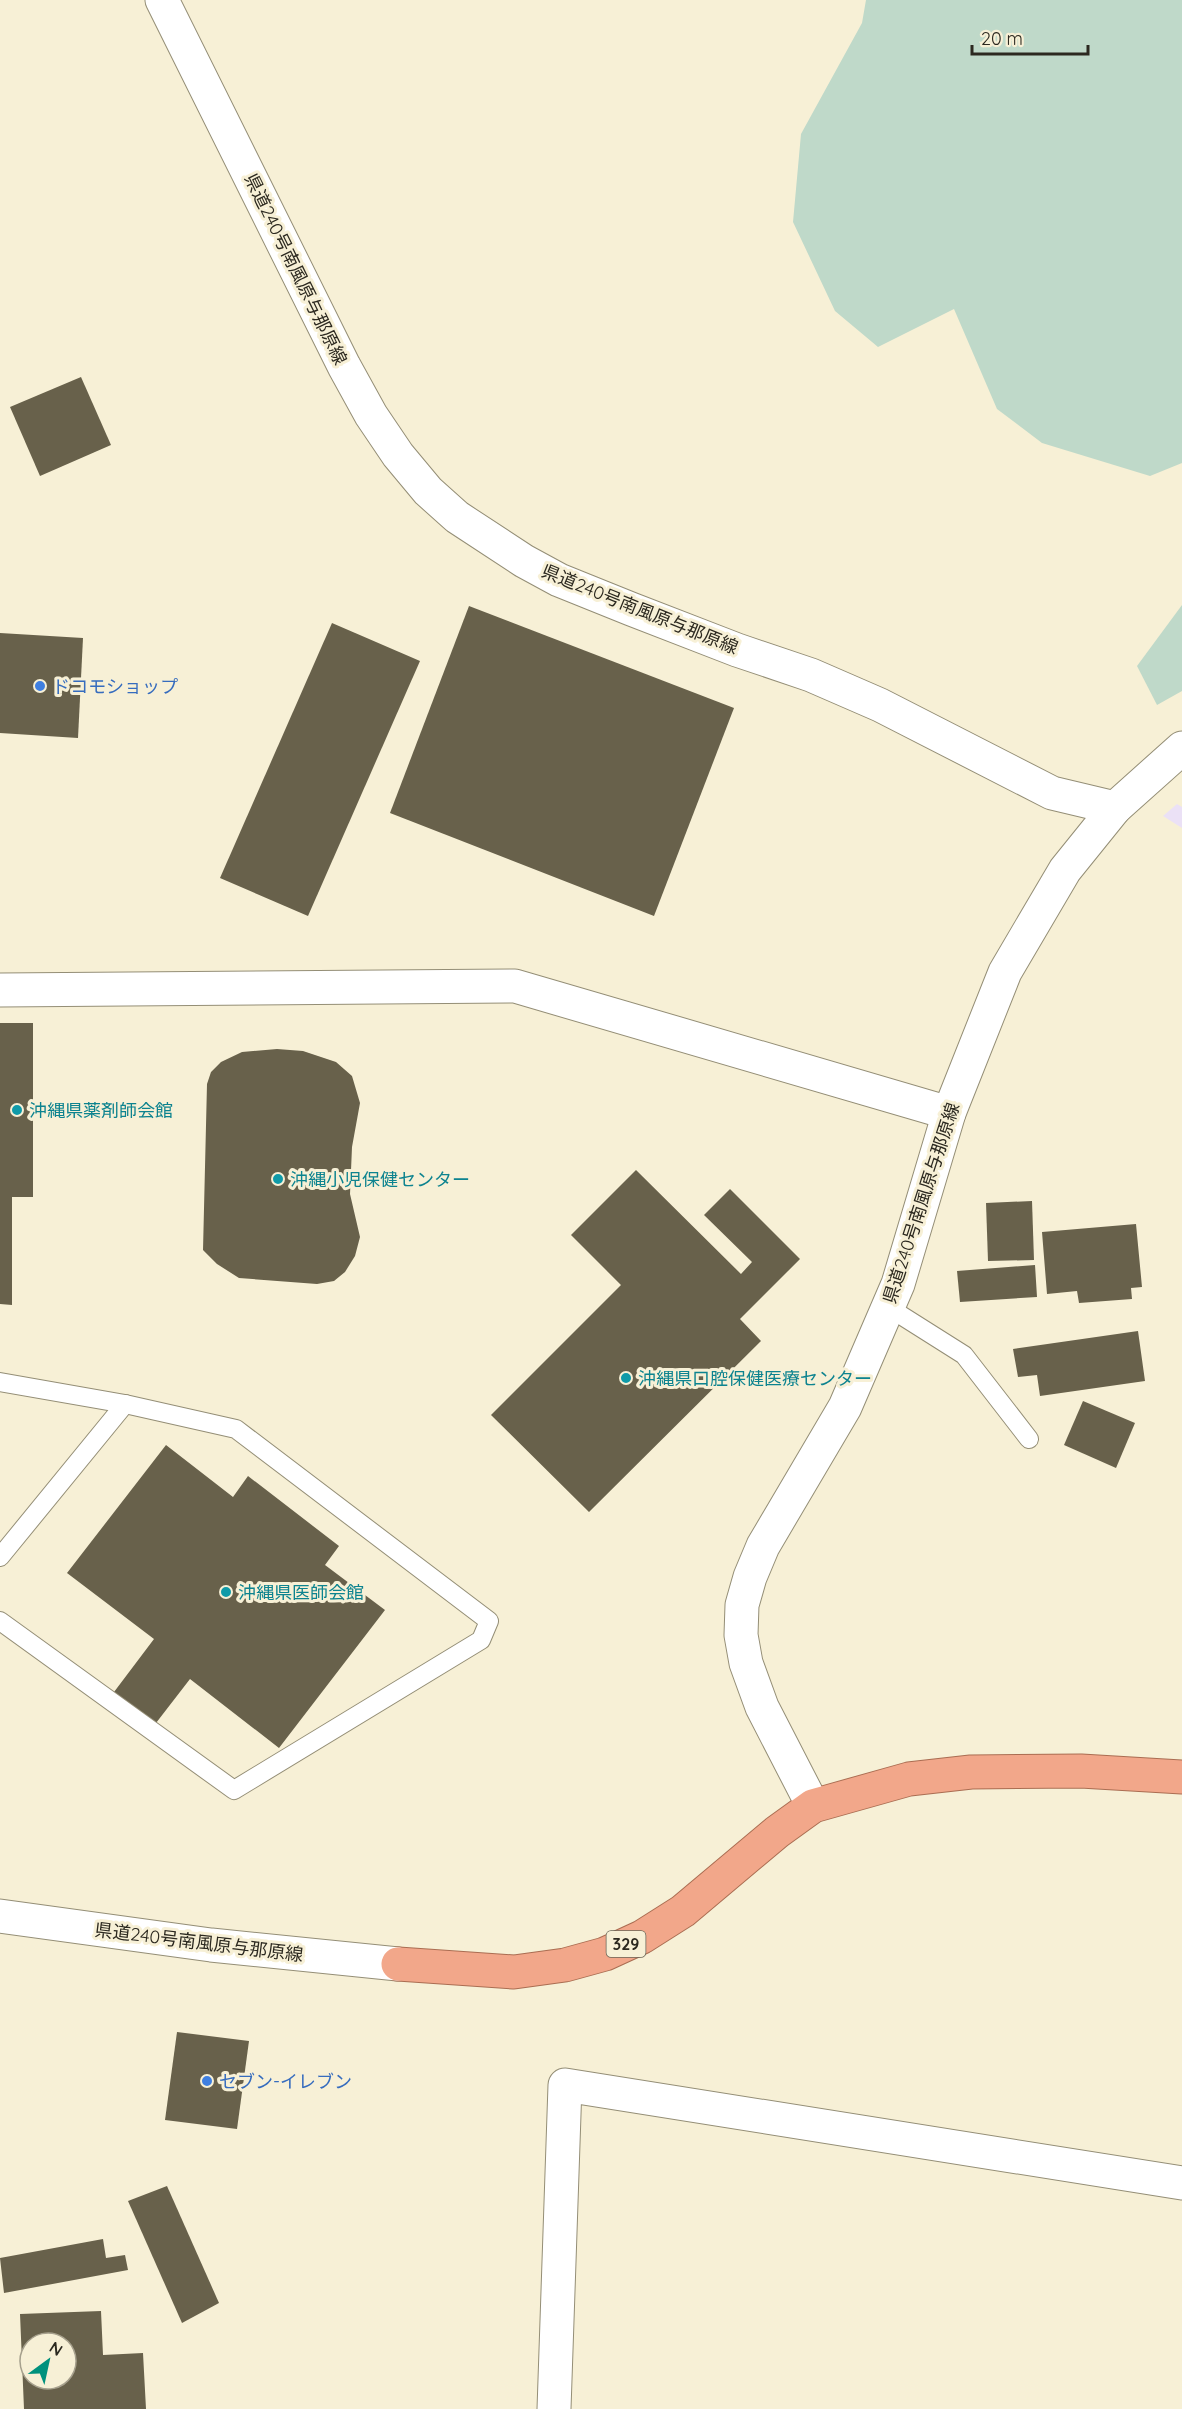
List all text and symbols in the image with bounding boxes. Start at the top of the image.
scale bar [972,18,1088,56]
text: 20 m [981,27,1023,50]
street label: 県道240号南風原与那原線 [240,170,352,368]
street label: 県道240号南風原与那原線 [538,559,742,659]
place label: ドコモショップ [52,675,178,698]
marker: ドコモショップ [33,679,47,693]
place label: 沖縄県薬剤師会館 [29,1099,173,1122]
street label: 県道240号南風原与那原線 [878,1100,964,1306]
marker: 沖縄県薬剤師会館 [10,1103,24,1117]
place label: 沖縄小児保健センター [290,1168,470,1191]
marker: 沖縄小児保健センター [271,1172,285,1186]
place label: 沖縄県口腔保健医療センター [638,1367,872,1390]
marker: 沖縄県口腔保健医療センター [619,1371,633,1385]
place label: 沖縄県医師会館 [238,1581,364,1604]
marker: 沖縄県医師会館 [219,1585,233,1599]
street label: 県道240号南風原与那原線 [93,1918,305,1966]
road number: 329 [606,1931,646,1957]
place label: セブン-イレブン [219,2070,352,2093]
marker: セブン-イレブン [200,2074,214,2088]
north arrow [18,2331,78,2391]
text: N [46,2337,67,2360]

